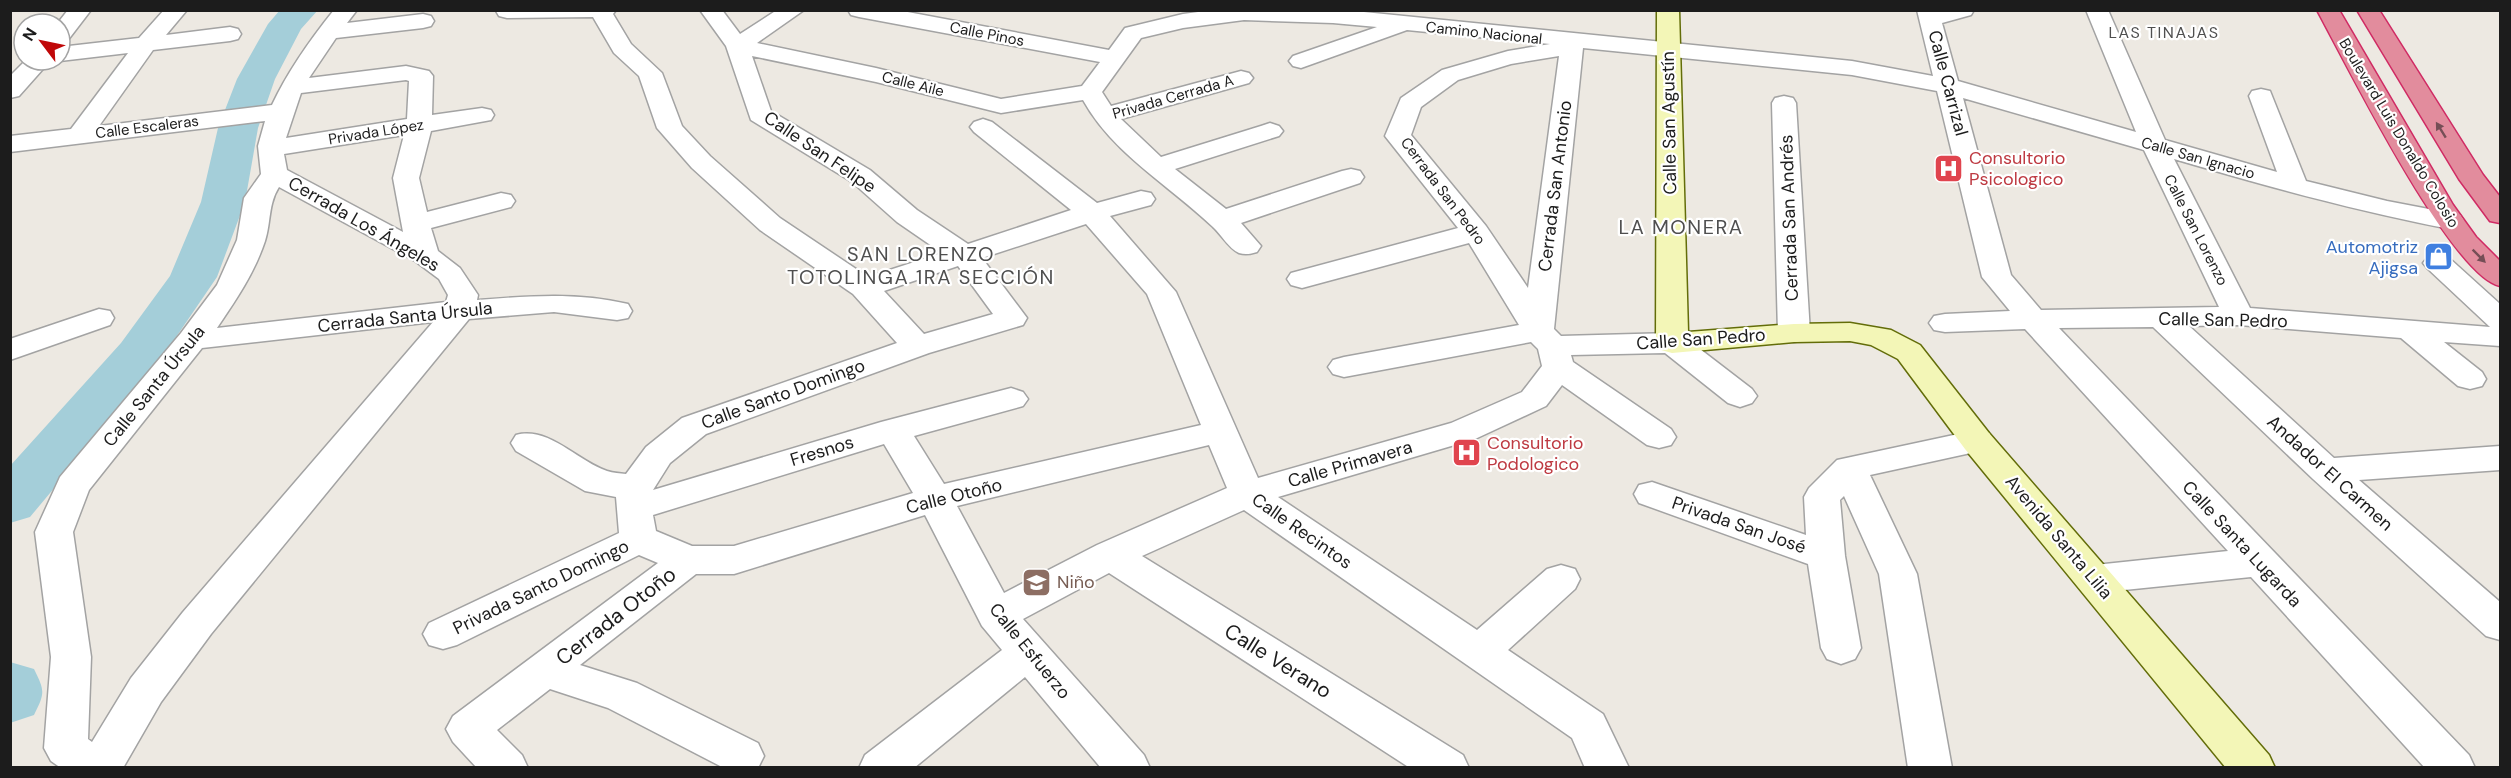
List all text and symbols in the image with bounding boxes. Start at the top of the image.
north arrow [12,12,72,72]
street label: Calle Pinos [948,17,1026,51]
street label: Camino Nacional [1425,17,1543,49]
district label: LAS TINAJAS [2109,22,2219,43]
text: N [18,24,42,45]
street label: Calle Carrizal [1922,28,1974,138]
street label: Boulevard Luis Donaldo Colosio [2334,35,2464,232]
street label: Calle San Agustín [1656,51,1682,195]
street label: Calle Aile [880,67,946,101]
street label: Privada Cerrada A [1110,70,1236,124]
street label: Cerrada San Antonio [1533,99,1577,273]
street label: Calle San Felipe [759,106,881,198]
street label: Calle Escaleras [94,111,200,143]
street label: Privada López [327,115,425,149]
one-way arrow [2436,122,2447,138]
street label: Calle San Ignacio [2139,132,2257,184]
street label: Cerrada San Pedro [1396,133,1490,249]
street label: Cerrada San Andrés [1774,134,1804,302]
place label: Consultorio Psicologico [1969,146,2065,191]
hospital icon: Consultorio Psicologico [1932,152,1964,184]
street label: Cerrada Los Ángeles [284,171,444,277]
street label: Calle San Lorenzo [2159,171,2233,289]
district label: LA MONERA [1618,214,1744,240]
place label: Automotriz Ajigsa [2326,235,2418,280]
district label: SAN LORENZO TOTOLINGA 1RA SECCIÓN [787,241,1055,290]
shop icon: Automotriz Ajigsa [2423,241,2455,273]
one-way arrow [2472,249,2486,263]
street label: Cerrada Santa Úrsula [316,296,494,338]
street label: Calle San Pedro [2158,307,2288,333]
street label: Calle Santa Úrsula [98,320,210,452]
street label: Calle San Pedro [1636,323,1766,355]
street label: Calle Santo Domingo [698,353,868,435]
street label: Andador El Carmen [2262,410,2398,536]
street label: Fresnos [787,430,857,472]
place label: Consultorio Podologico [1487,431,1583,476]
street label: Calle Primavera [1285,435,1415,493]
hospital icon: Consultorio Podologico [1450,437,1482,469]
street label: Avenida Santa Lilia [2000,470,2118,604]
street label: Calle Otoño [903,472,1005,520]
street label: Calle Santa Lugarda [2177,475,2307,613]
street label: Calle Recintos [1247,487,1357,575]
street label: Privada San José [1669,491,1809,559]
street label: Privada Santo Domingo [449,534,633,640]
street label: Cerrada Otoño [550,560,682,672]
school or university icon: Niño [1020,566,1052,598]
place label: Niño [1057,570,1095,594]
street label: Calle Esfuerzo [984,598,1076,704]
street label: Calle Verano [1219,617,1337,705]

